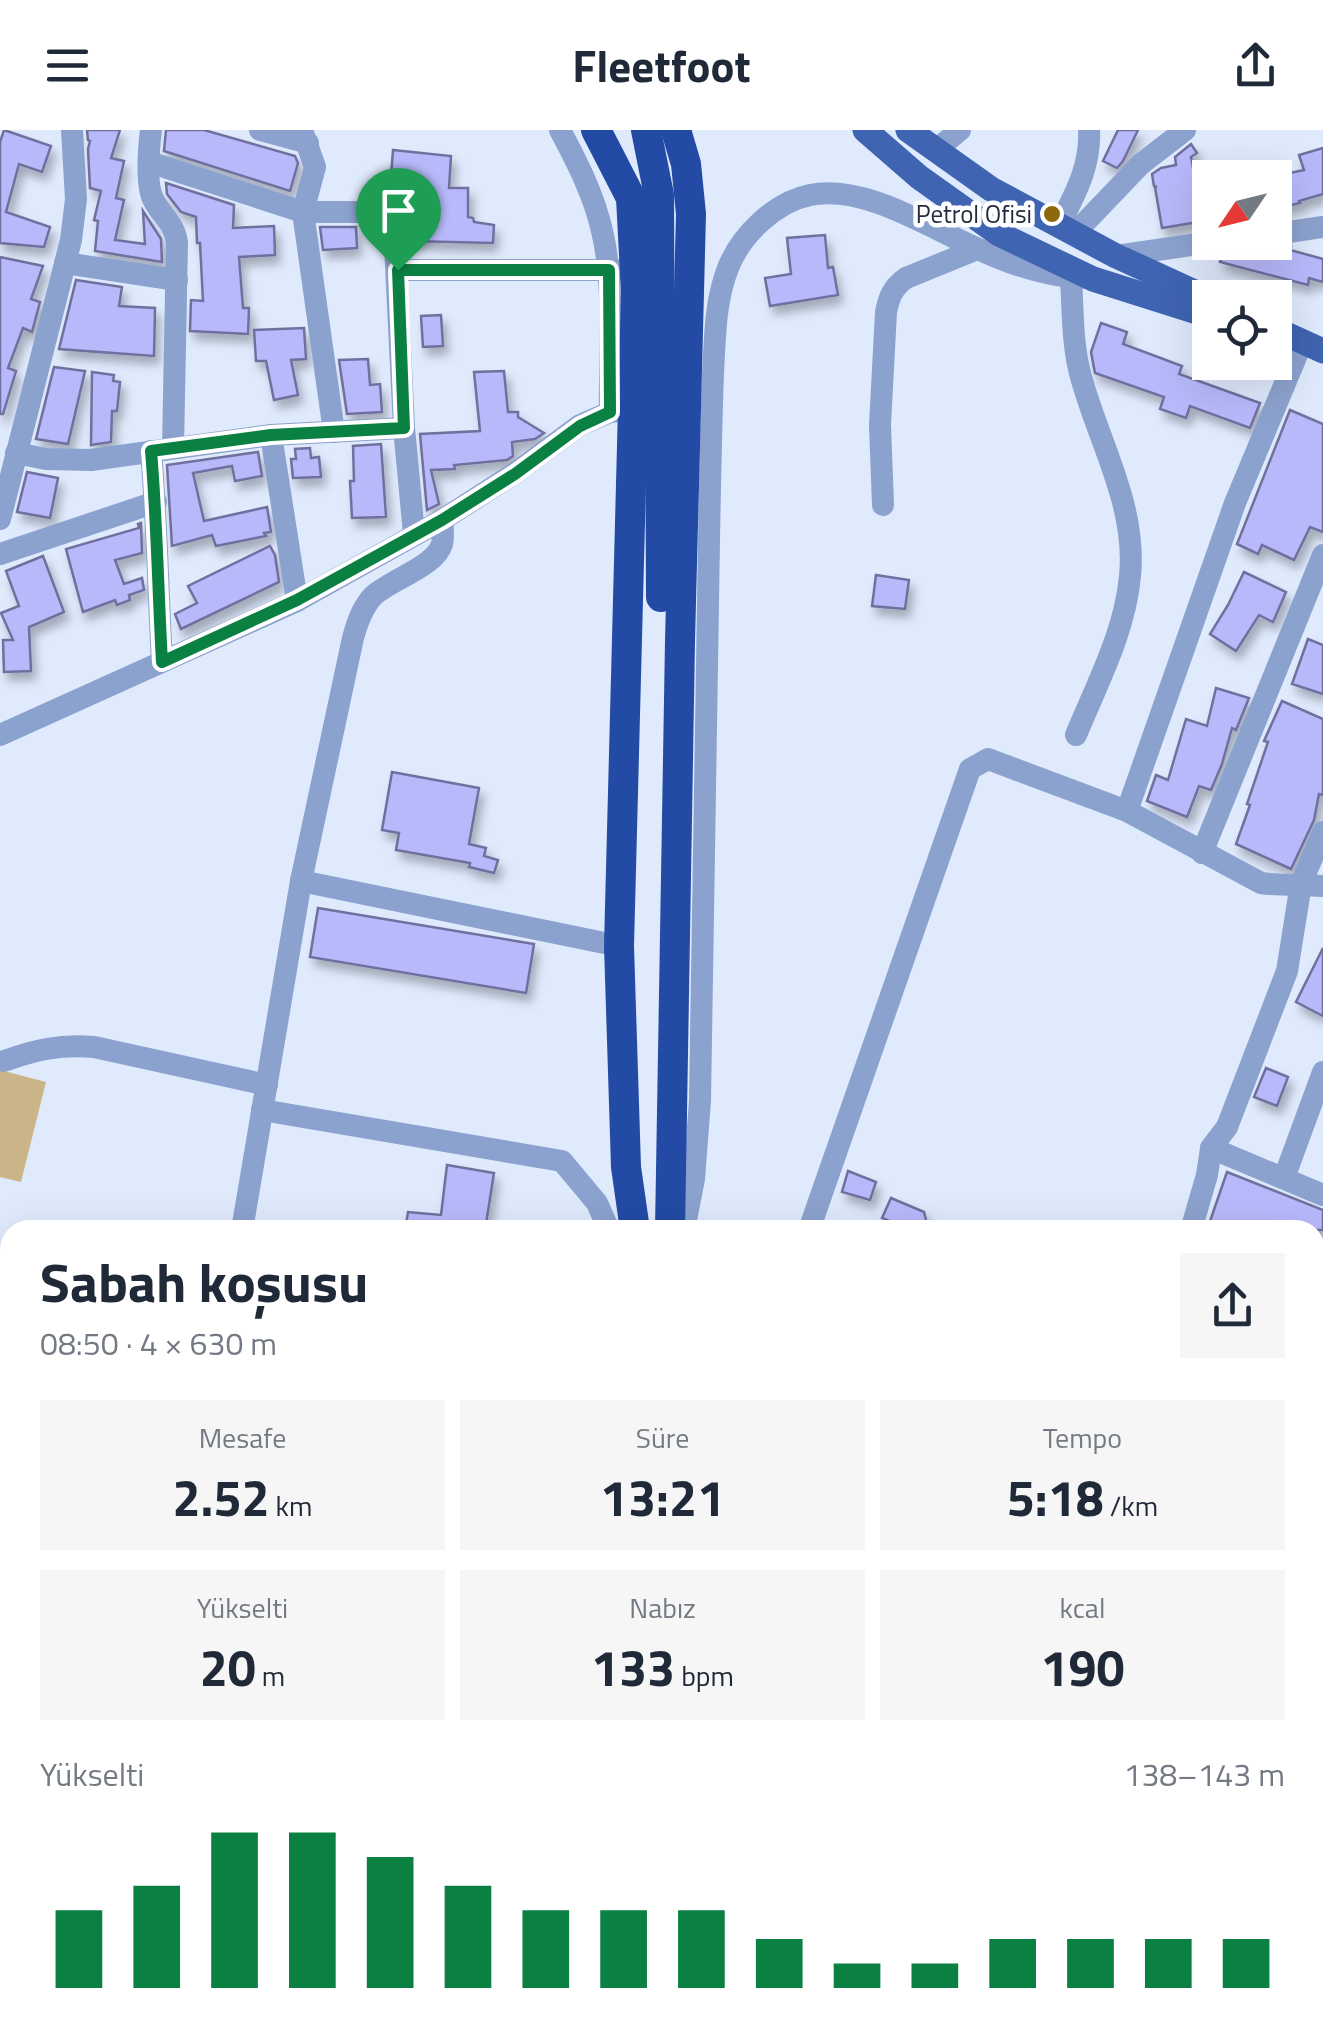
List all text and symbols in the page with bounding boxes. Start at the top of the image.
text: Fleetfoot [572,31,751,99]
icon: menu [40,38,95,93]
icon: share [1228,38,1283,93]
north arrow [1192,160,1292,260]
map controls [1192,160,1292,380]
pin [356,168,441,271]
icon: arrive [371,183,426,238]
place label: Petrol Ofisi [916,195,1032,233]
marker: Petrol Ofisi [1041,203,1063,225]
button: locate [1192,280,1292,380]
text: Sabah koşusu [40,1240,368,1323]
button: share [1180,1253,1285,1358]
text: 08:50 · 4 × 630 m [40,1319,277,1367]
text: Mesafe [199,1416,286,1459]
text: Süre [636,1416,689,1459]
text: Tempo [1043,1416,1122,1459]
text: 2.52 [173,1459,269,1535]
text: 13:21 [600,1459,725,1535]
text: 5:18 [1007,1459,1104,1535]
text: km [269,1484,312,1527]
text: /km [1104,1484,1158,1527]
text: Yükselti [197,1586,288,1629]
text: Nabız [629,1586,696,1629]
text: kcal [1060,1586,1105,1629]
text: 20 [200,1629,256,1705]
text: 133 [591,1629,675,1705]
text: 190 [1041,1629,1125,1705]
text: m [256,1654,285,1697]
text: bpm [675,1654,734,1697]
text: Yükselti [40,1750,144,1798]
text: 138–143 m [1123,1750,1285,1798]

